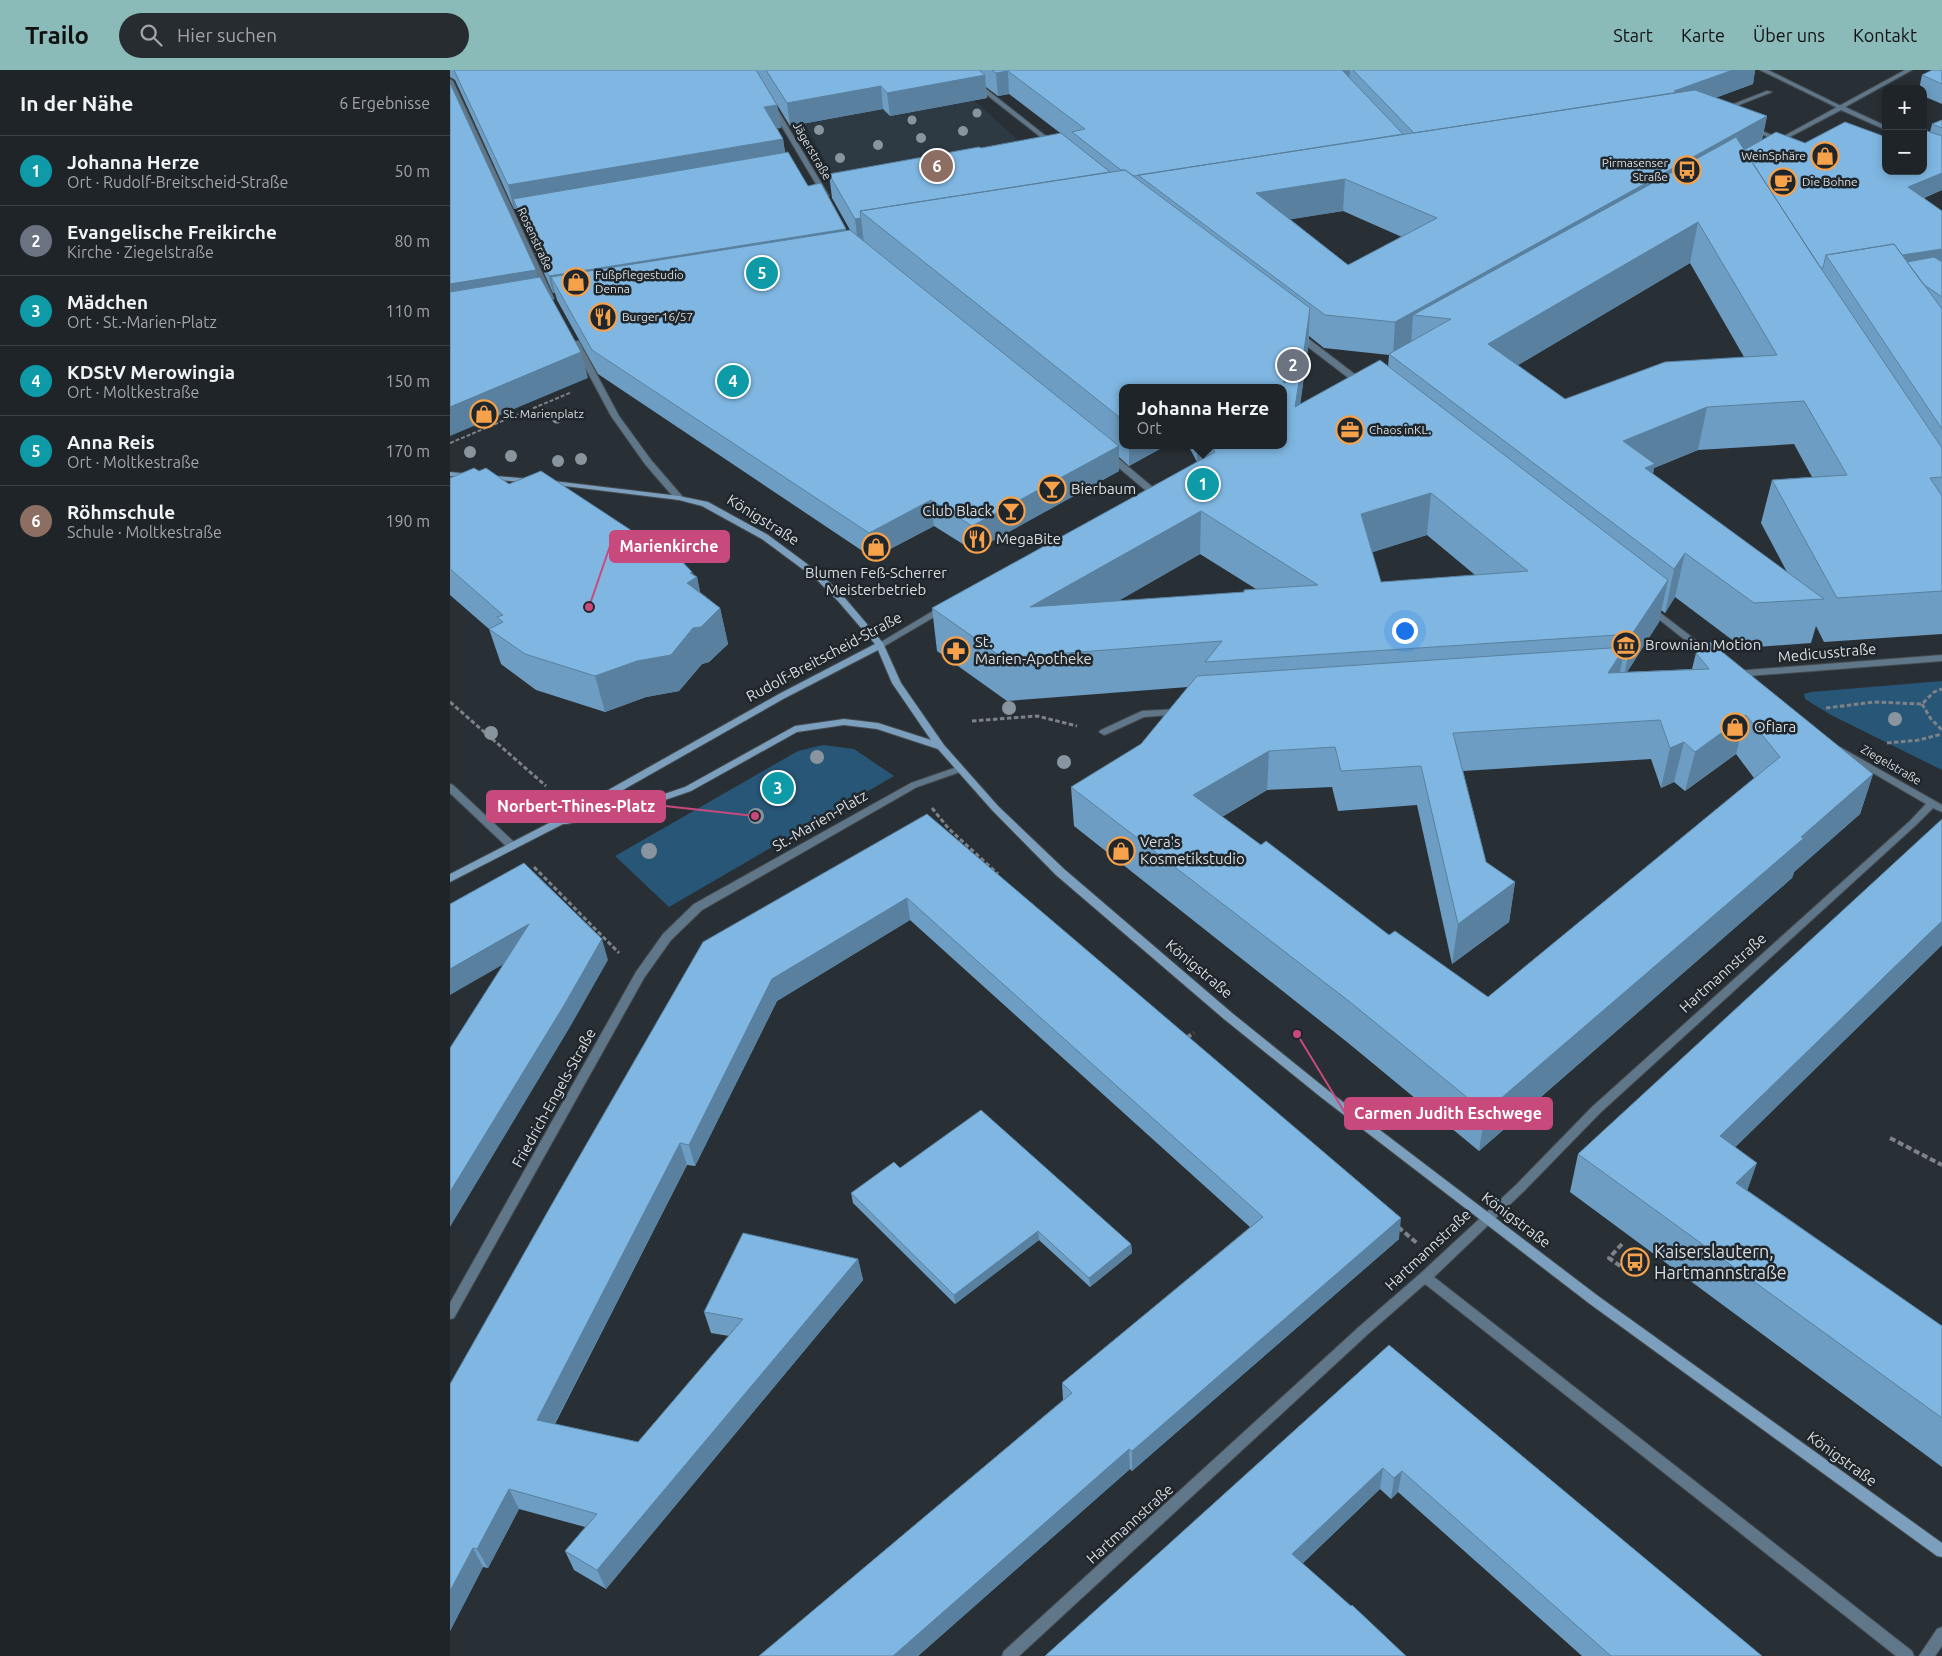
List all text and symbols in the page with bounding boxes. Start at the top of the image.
search box [119,13,469,58]
icon: search [137,21,165,49]
text: Trailo [25,22,89,49]
text: Hier suchen [177,24,277,46]
text: Start [1613,25,1653,45]
text: Karte [1681,25,1725,45]
text: Über uns [1753,25,1825,45]
text: Kontakt [1853,25,1917,45]
map controls [1882,85,1927,175]
button: + [1882,85,1927,130]
text: In der Nähe [20,91,133,115]
text: 6 Ergebnisse [339,94,430,112]
street label: Jägerstraße [791,120,834,182]
button: − [1882,130,1927,175]
shop icon: WeinSphäre [1810,141,1840,171]
pin: 6 [921,147,953,185]
place label: WeinSphäre [1741,149,1806,162]
text: Johanna Herze [67,151,199,173]
bus stop icon: Pirmasenser Straße [1672,155,1702,185]
place label: Pirmasenser Straße [1602,156,1668,183]
text: 1 [31,162,41,180]
text: 50 m [394,162,430,180]
cafe icon: Die Bohne [1768,167,1798,197]
text: Ort · Rudolf-Breitscheid-Straße [67,173,288,191]
place label: Die Bohne [1802,175,1858,188]
street label: Rosenstraße [515,205,556,272]
text: Evangelische Freikirche [67,221,277,243]
text: 2 [31,232,41,250]
text: 80 m [394,232,430,250]
text: Kirche · Ziegelstraße [67,243,214,261]
pin: 5 [746,254,778,292]
shop icon: Fußpflegestudio Denna [561,267,591,297]
place label: Fußpflegestudio Denna [595,268,684,295]
text: Mädchen [67,291,148,313]
text: 3 [31,302,41,320]
text: 110 m [385,302,430,320]
restaurant icon: Burger 16/57 [588,302,618,332]
place label: Burger 16/57 [622,310,693,323]
text: Ort · St.-Marien-Platz [67,313,217,331]
pin: 2 [1277,346,1309,384]
text: KDStV Merowingia [67,361,235,383]
pin: 4 [717,362,749,400]
text: 4 [31,372,41,390]
text: 150 m [385,372,430,390]
text: Ort · Moltkestraße [67,383,199,401]
popup [1119,384,1287,449]
text: Johanna Herze [1137,397,1269,419]
shop icon: St. Marienplatz [469,399,499,429]
place label: St. Marienplatz [503,407,584,420]
office icon: Chaos inKL. [1335,415,1365,445]
text: Ort [1137,419,1162,437]
place label: Chaos inKL. [1369,423,1431,436]
text: Anna Reis [67,431,155,453]
text: 5 [31,442,41,460]
text: 170 m [385,442,430,460]
text: Ort · Moltkestraße [67,453,199,471]
pin: 1 [1187,465,1219,503]
bar icon: Bierbaum [1037,474,1067,504]
place label: Bierbaum [1071,480,1136,497]
street label: Königstraße [724,491,802,548]
bar icon: Club Black [996,496,1026,526]
text: Röhmschule [67,501,175,523]
place label: Club Black [922,502,992,519]
text: 6 [31,512,41,530]
text: 190 m [385,512,430,530]
text: Schule · Moltkestraße [67,523,222,541]
restaurant icon: MegaBite [962,524,992,554]
place label: MegaBite [996,530,1061,547]
callout: Marienkirche [610,531,729,562]
shop icon: Blumen Feß-Scherrer Meisterbetrieb [861,532,891,562]
text: Marienkirche [620,537,718,555]
place label: Blumen Feß-Scherrer Meisterbetrieb [805,564,947,598]
street label: Rudolf-Breitscheid-Straße [743,608,904,705]
your location [1392,618,1418,644]
museum icon: Brownian Motion [1611,630,1641,660]
place label: St. Marien-Apotheke [975,633,1092,667]
pharmacy icon: St. Marien-Apotheke [941,636,971,666]
place label: Brownian Motion [1645,636,1761,653]
street label: Medicusstraße [1777,640,1877,665]
shop icon: Ofiara [1720,712,1750,742]
place label: Ofiara [1754,718,1796,735]
street label: Ziegelstraße [1859,742,1924,787]
pin: 3 [762,769,794,807]
street label: St.-Marien-Platz [769,786,870,855]
callout: Norbert-Thines-Platz [487,791,665,822]
text: Norbert-Thines-Platz [497,797,655,815]
place label: Vera's Kosmetikstudio [1140,833,1245,867]
shop icon: Vera's Kosmetikstudio [1106,836,1136,866]
street label: Hartmannstraße [1676,929,1769,1016]
street label: Königstraße [1163,936,1236,1001]
street label: Friedrich-Engels-Straße [508,1025,599,1170]
callout: Carmen Judith Eschwege [1345,1098,1552,1129]
text: Carmen Judith Eschwege [1354,1104,1542,1122]
street label: Königstraße [1479,1188,1554,1251]
street label: Hartmannstraße [1381,1206,1474,1294]
place label: Kaiserslautern, Hartmannstraße [1654,1241,1787,1282]
bus stop icon: Kaiserslautern, Hartmannstraße [1620,1247,1650,1277]
street label: Königstraße [1804,1428,1880,1489]
street label: Hartmannstraße [1083,1480,1176,1567]

